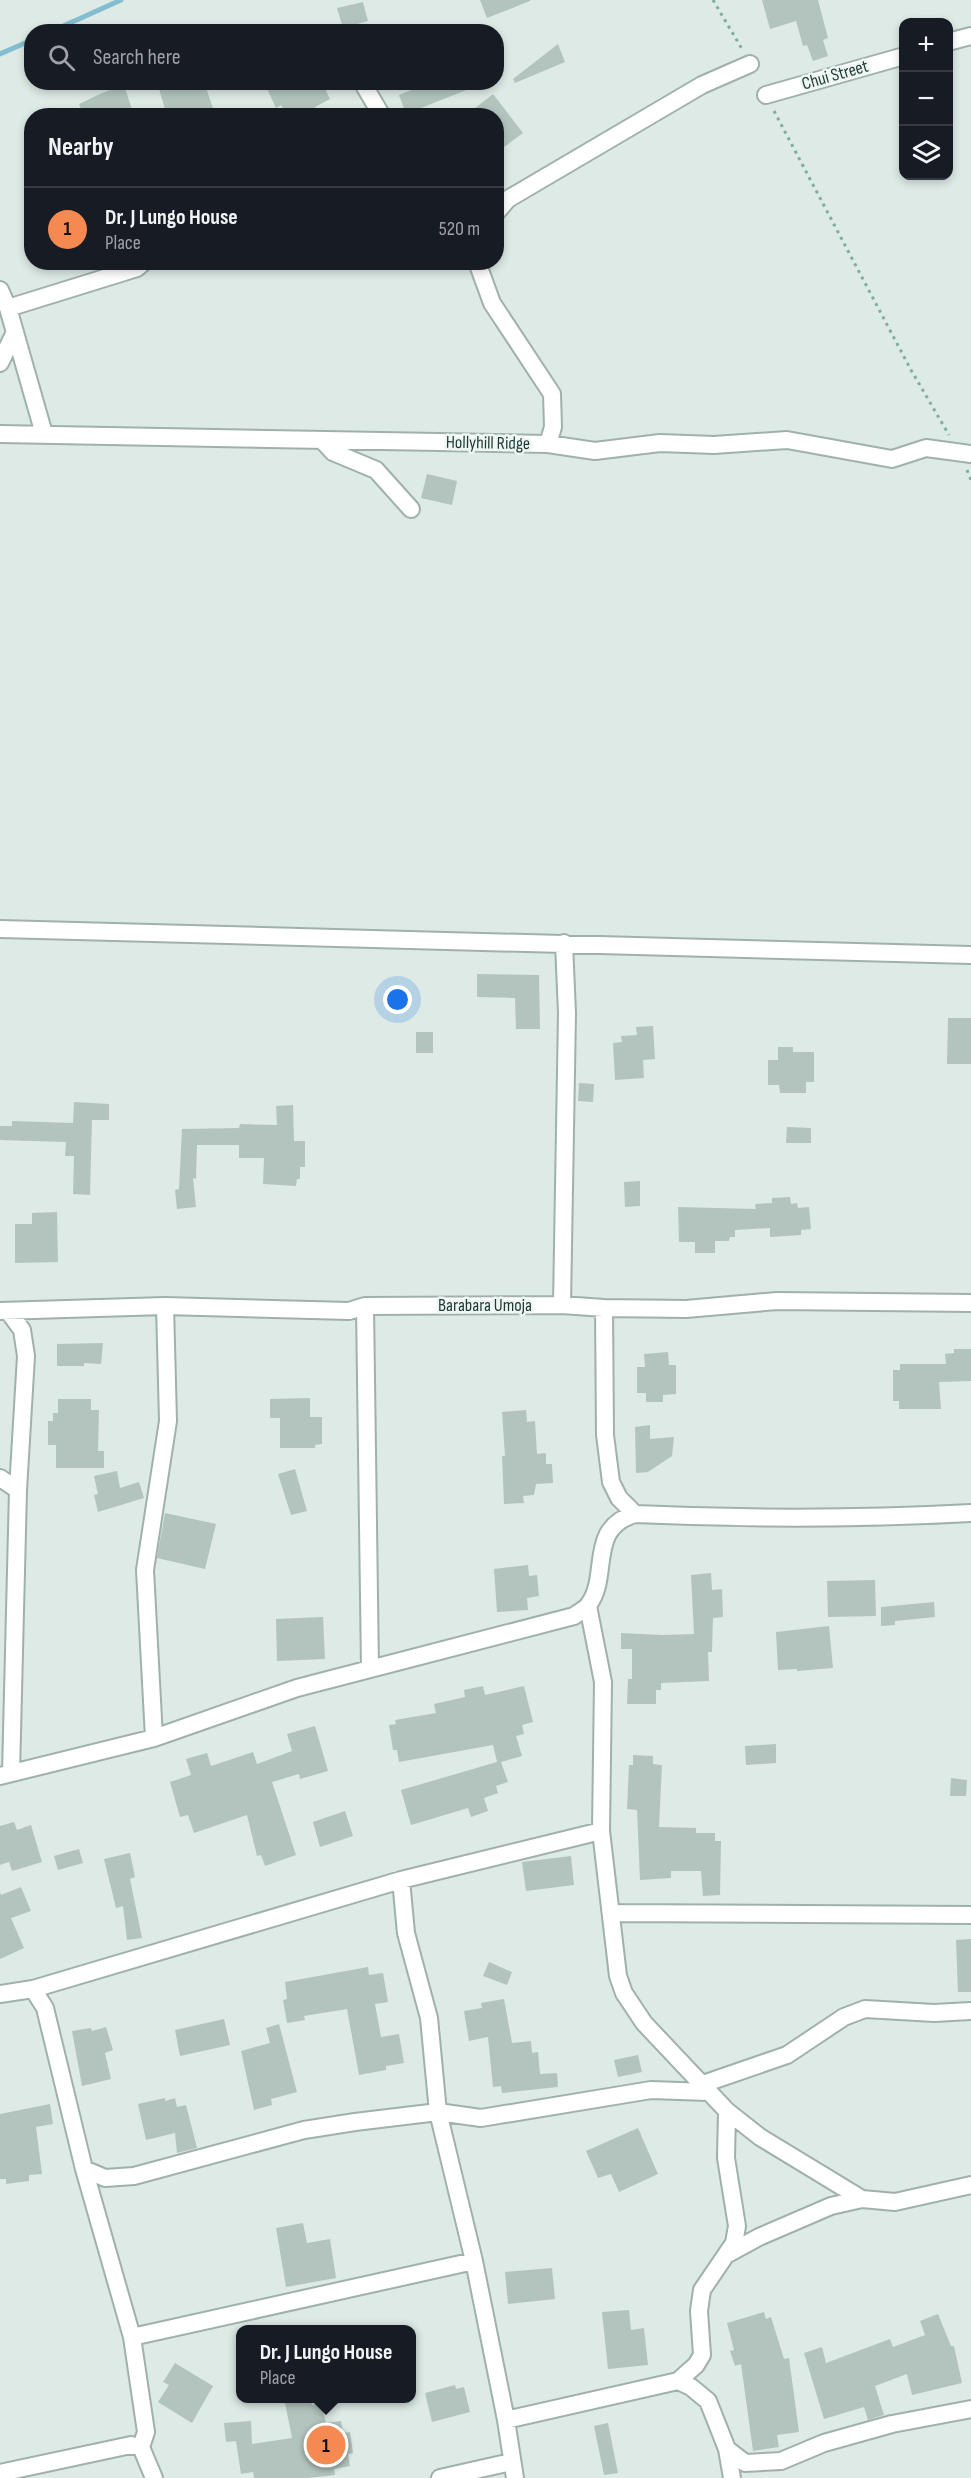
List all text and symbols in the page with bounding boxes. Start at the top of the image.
map controls [899,18,953,180]
button: + [899,18,953,72]
search box [24,24,504,90]
icon: search [45,41,78,74]
text: Search here [93,44,180,71]
street label: Chui Street [799,55,871,94]
button: − [899,72,953,126]
button: layers [899,126,953,180]
text: Nearby [48,132,114,163]
text: Dr. J Lungo House [105,204,238,231]
text: 1 [64,217,71,241]
text: 520 m [439,217,480,241]
text: Place [105,231,141,255]
street label: Hollyhill Ridge [446,432,530,454]
your location [383,985,412,1014]
street label: Barabara Umoja [438,1295,532,1316]
popup [236,2325,416,2403]
text: Dr. J Lungo House [260,2339,392,2366]
text: Place [260,2366,295,2390]
pin: 1 [306,2422,346,2468]

